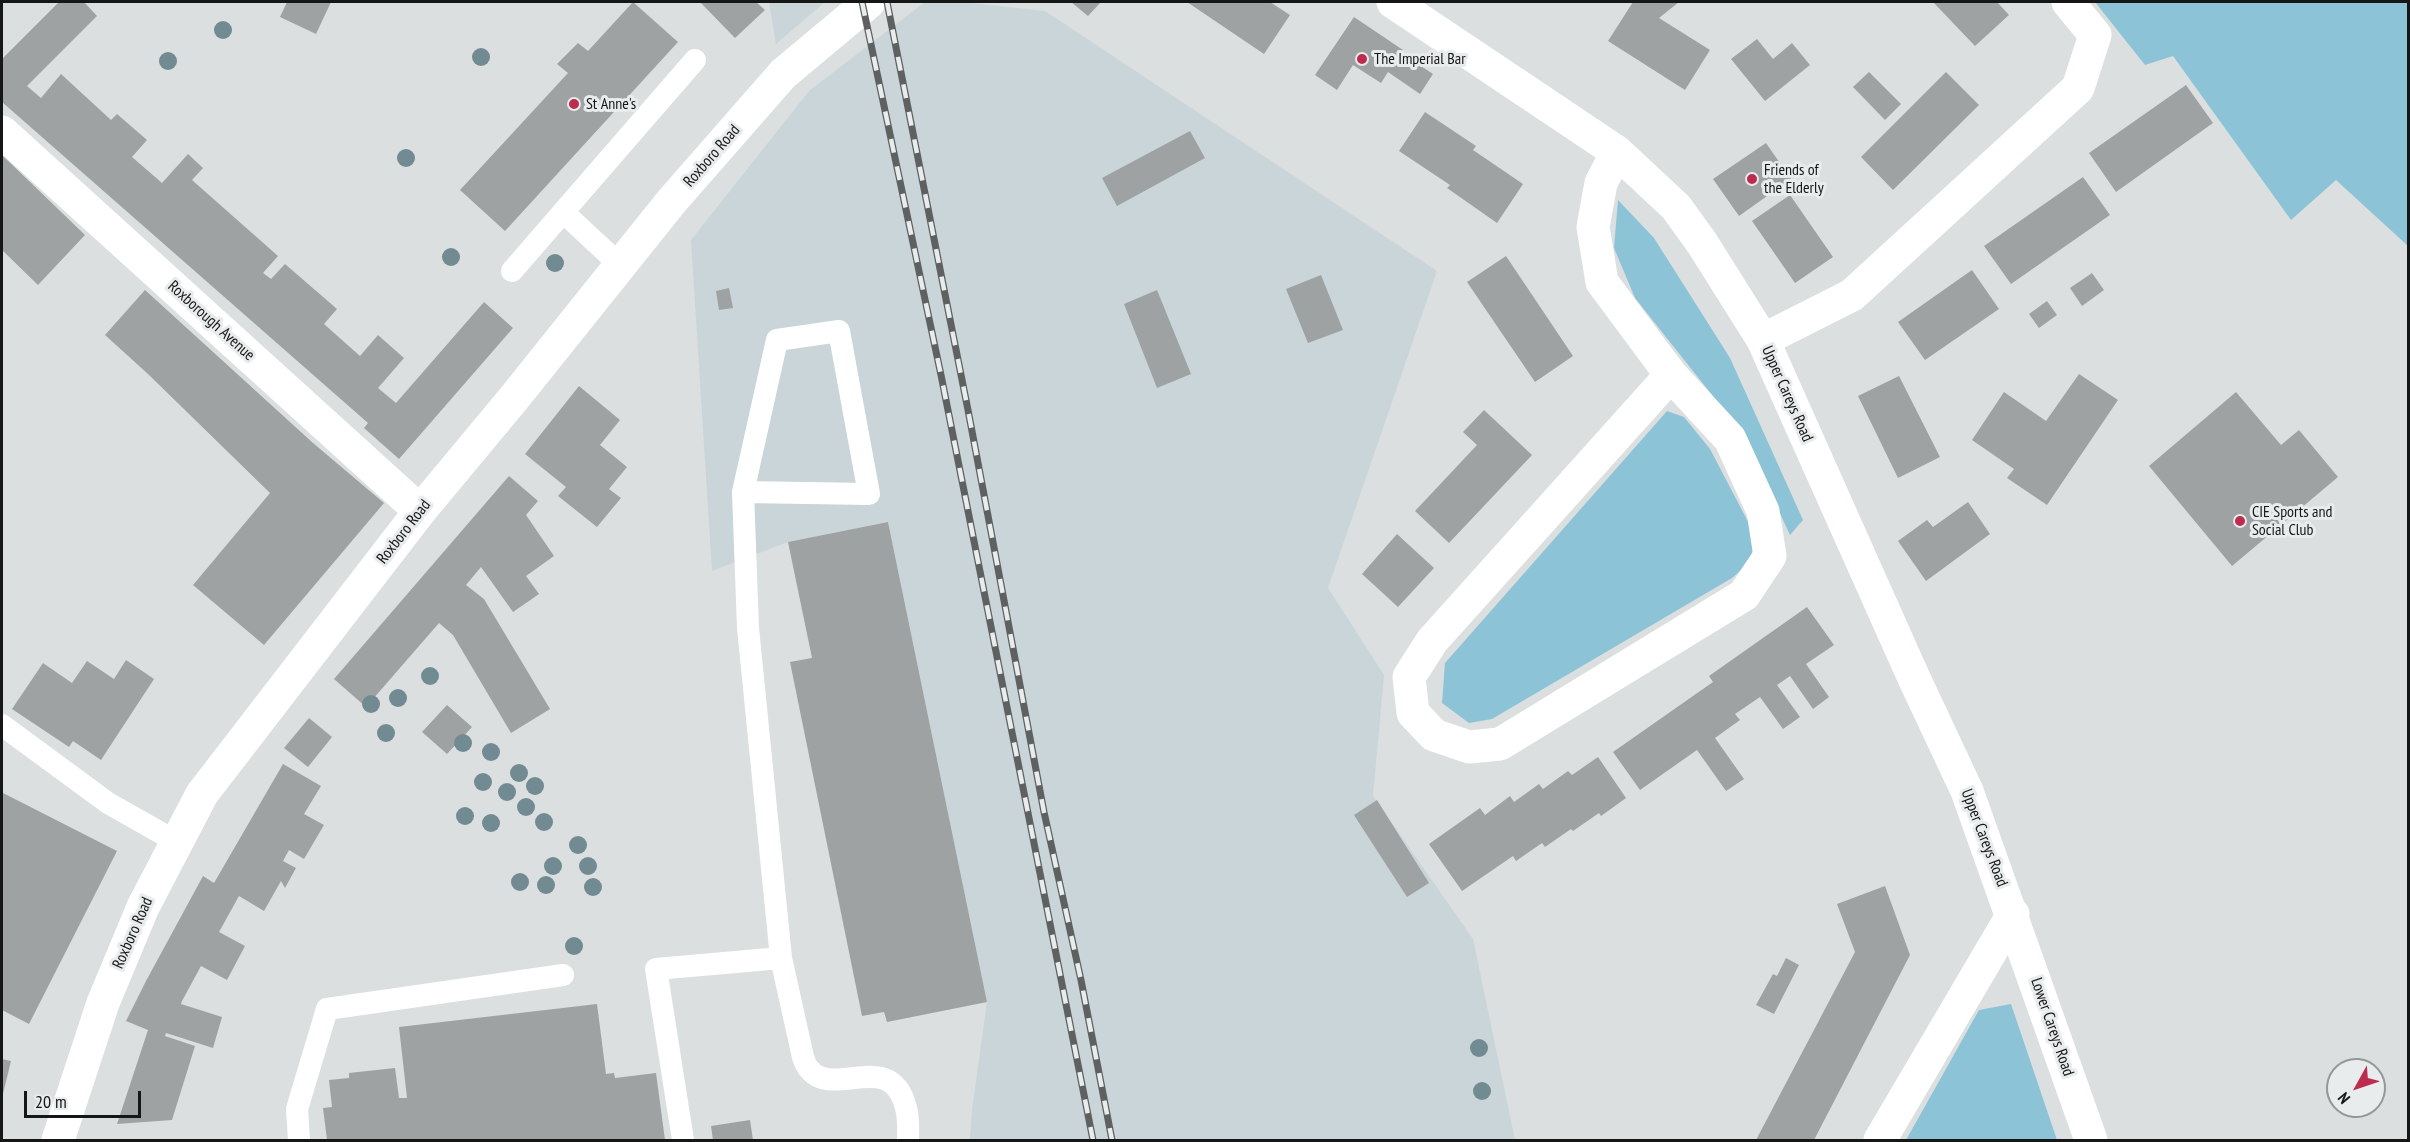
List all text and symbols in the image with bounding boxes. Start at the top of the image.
place label: The Imperial Bar [1374,49,1466,69]
marker: The Imperial Bar [1355,52,1369,66]
place label: St Anne's [586,94,636,114]
marker: St Anne's [567,97,581,111]
street label: Roxboro Road [680,121,744,191]
place label: Friends of the Elderly [1764,160,1824,198]
marker: Friends of the Elderly [1745,172,1759,186]
street label: Roxborough Avenue [164,277,258,365]
street label: Upper Careys Road [1757,343,1817,445]
street label: Roxboro Road [373,496,435,568]
place label: CIE Sports and Social Club [2252,502,2332,540]
marker: CIE Sports and Social Club [2233,514,2247,528]
street label: Upper Careys Road [1957,786,2011,890]
street label: Roxboro Road [109,894,157,972]
street label: Lower Careys Road [2026,975,2078,1079]
north arrow [2326,1058,2386,1118]
scale bar [27,1079,144,1117]
text: N [2333,1089,2354,1108]
text: 20 m [35,1090,67,1113]

